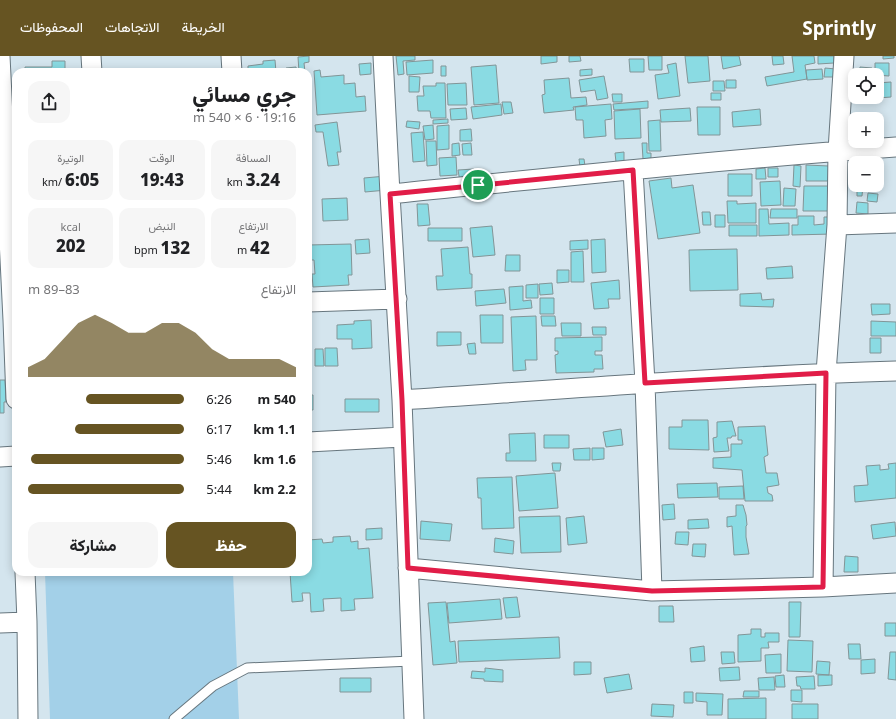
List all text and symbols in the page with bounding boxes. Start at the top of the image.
text: Sprintly [802,15,876,41]
text: المحفوظات [20,17,83,36]
text: الاتجاهات [105,17,159,36]
text: الخريطة [181,17,225,36]
map controls [848,68,884,192]
button: locate [848,68,884,104]
text: جري مسائي [192,78,296,108]
button: share [28,81,70,123]
text: 19:16 · 6 × 540 m [193,108,296,126]
button: + [848,112,884,148]
text: الوتيرة [57,150,84,165]
text: الوقت [149,150,175,165]
text: المسافة [236,150,271,165]
button: − [848,156,884,192]
text: 6:05 [65,168,99,191]
text: 19:43 [140,168,184,191]
text: 3.24 [246,168,280,191]
pin [461,168,495,202]
text: /km [42,174,65,189]
text: km [227,174,246,189]
icon: arrive [467,174,489,196]
text: النبض [148,218,176,233]
text: الارتفاع [238,218,268,233]
text: kcal [61,219,81,234]
text: 202 [56,234,85,257]
text: 132 [161,236,190,259]
text: 42 [250,236,270,259]
text: bpm [134,242,161,257]
text: m [237,242,250,257]
text: 83–89 m [28,280,80,298]
text: الارتفاع [261,280,296,298]
text: 6:26 [206,390,232,408]
text: 540 m [258,390,296,408]
text: 6:17 [206,420,232,438]
text: 1.1 km [253,420,296,438]
text: 5:46 [206,450,232,468]
text: 1.6 km [253,450,296,468]
text: 5:44 [206,480,232,498]
text: 2.2 km [253,480,296,498]
button: مشاركة [28,522,158,568]
button: حفظ [166,522,296,568]

